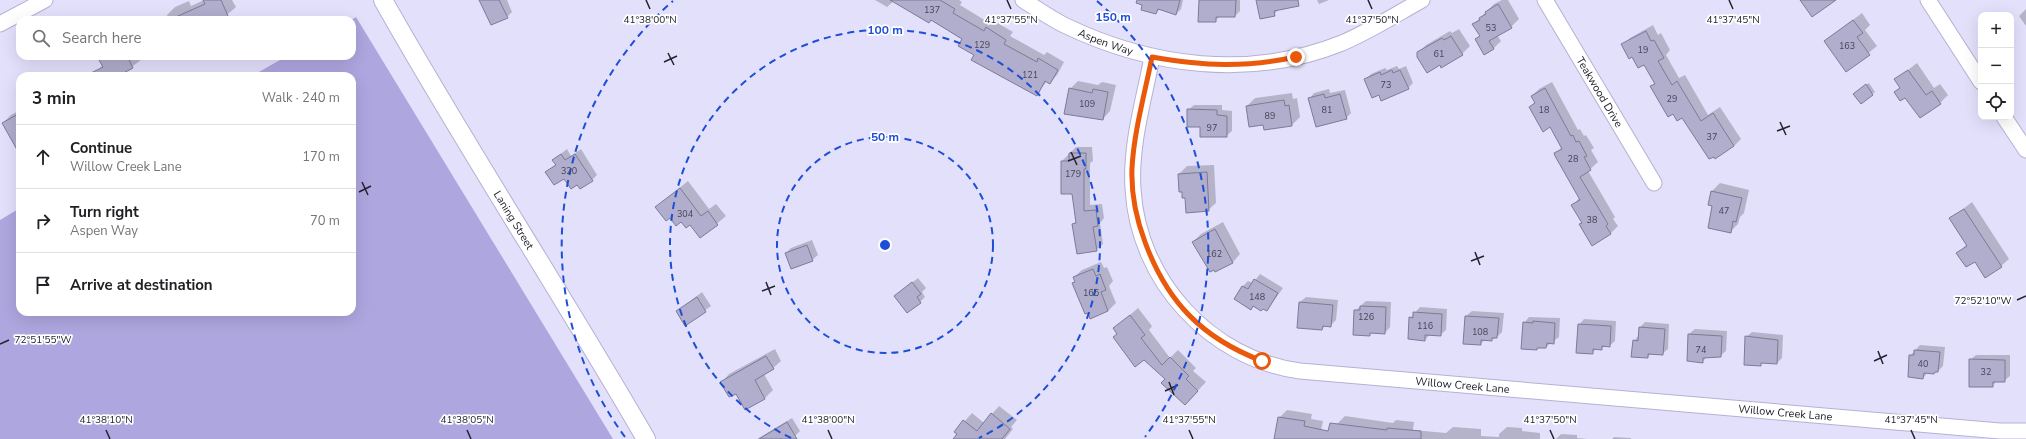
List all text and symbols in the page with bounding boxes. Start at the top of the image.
house number: 137 [924,4,940,16]
text: 150 m [1095,9,1131,25]
map controls [1978,12,2014,120]
button: + [1978,12,2014,48]
text: 41°38'00"N [623,13,677,27]
text: 41°37'55"N [984,13,1038,27]
text: 41°37'50"N [1345,13,1399,27]
text: 41°37'45"N [1706,13,1760,27]
search box [16,16,356,60]
text: 100 m [867,22,903,38]
house number: 53 [1486,22,1496,34]
street label: Aspen Way [1076,25,1135,59]
icon: search [30,27,52,49]
text: Search here [62,28,142,48]
house number: 129 [974,39,990,51]
house number: 163 [1839,40,1855,52]
house number: 19 [1638,44,1648,56]
route end [1287,48,1305,66]
house number: 61 [1434,48,1444,60]
button: − [1978,48,2014,84]
street label: Teakwood Drive [1573,54,1627,130]
house number: 121 [1022,69,1038,81]
house number: 73 [1381,79,1391,91]
button: locate [1978,84,2014,120]
text: 3 min [32,87,76,110]
text: Walk · 240 m [262,89,340,107]
house number: 29 [1667,93,1677,105]
house number: 109 [1079,98,1095,110]
house number: 81 [1322,104,1332,116]
house number: 18 [1539,104,1549,116]
house number: 89 [1265,110,1275,122]
house number: 97 [1207,122,1217,134]
text: 50 m [871,129,899,145]
house number: 37 [1707,131,1717,143]
text: Continue [70,138,132,158]
icon: ahead [32,146,54,168]
text: 170 m [302,148,340,166]
house number: 28 [1568,153,1578,165]
text: Willow Creek Lane [70,158,182,176]
house number: 320 [561,165,577,177]
house number: 179 [1065,168,1081,180]
street label: Laning Street [490,188,538,252]
text: Turn right [70,202,139,222]
house number: 47 [1719,205,1729,217]
house number: 304 [677,208,694,220]
icon: right [32,210,54,232]
text: 70 m [310,212,340,230]
house number: 38 [1587,214,1597,226]
text: Aspen Way [70,222,138,240]
centre of rings [878,238,892,252]
house number: 162 [1206,248,1222,260]
icon: arrive [32,274,54,296]
text: Arrive at destination [70,275,213,295]
house number: 165 [1083,287,1099,299]
house number: 148 [1249,291,1265,303]
text: 72°52'10"W [1955,294,2011,308]
house number: 126 [1358,311,1374,323]
house number: 116 [1417,320,1433,332]
house number: 108 [1472,326,1488,338]
text: 72°51'55"W [15,333,71,347]
house number: 74 [1696,344,1707,356]
route start [1253,352,1271,370]
house number: 40 [1918,358,1928,370]
house number: 32 [1981,366,1991,378]
street label: Willow Creek Lane [1415,373,1510,396]
street label: Willow Creek Lane [1738,401,1833,424]
text: 41°38'10"N [79,413,133,427]
text: 41°38'05"N [440,413,494,427]
text: 41°38'00"N [801,413,855,427]
text: 41°37'55"N [1162,413,1216,427]
text: 41°37'50"N [1523,413,1577,427]
text: 41°37'45"N [1884,413,1938,427]

